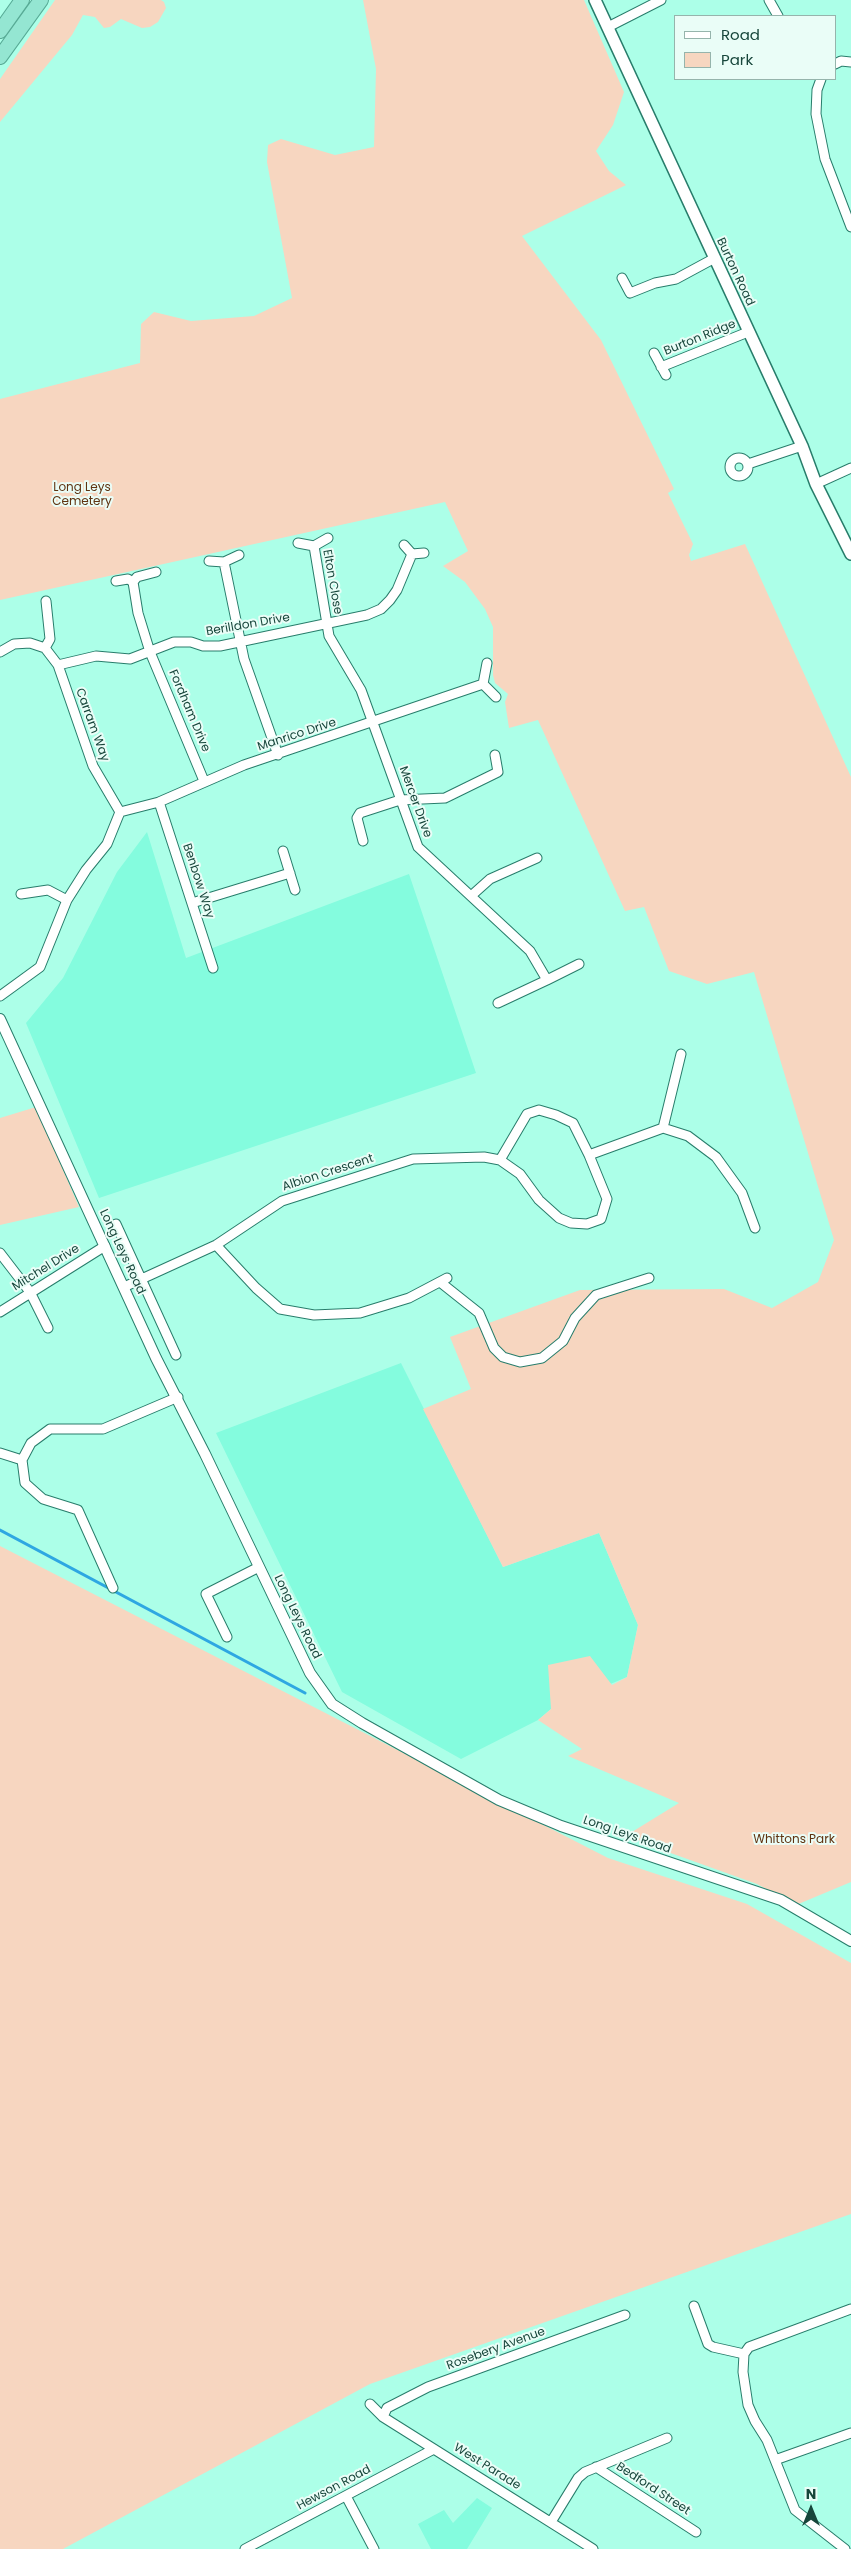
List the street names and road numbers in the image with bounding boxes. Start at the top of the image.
street label: Burton Road [713,236,757,308]
street label: Burton Ridge [662,317,738,359]
street label: Elton Close [319,548,345,616]
street label: Berilldon Drive [205,611,291,639]
street label: Fordham Drive [165,668,213,754]
street label: Carram Way [72,687,112,763]
street label: Manrico Drive [256,716,338,754]
street label: Mercer Drive [395,764,435,840]
street label: Benbow Way [179,842,217,920]
street label: Albion Crescent [281,1151,375,1195]
street label: Long Leys Road [96,1207,148,1297]
street label: Mitchel Drive [10,1242,82,1294]
street label: Long Leys Road [270,1573,324,1661]
street label: Long Leys Road [581,1813,673,1857]
street label: Rosebery Avenue [445,2324,547,2374]
street label: West Parade [451,2441,523,2493]
street label: Bedford Street [613,2460,693,2518]
street label: Hewson Road [295,2462,373,2514]

